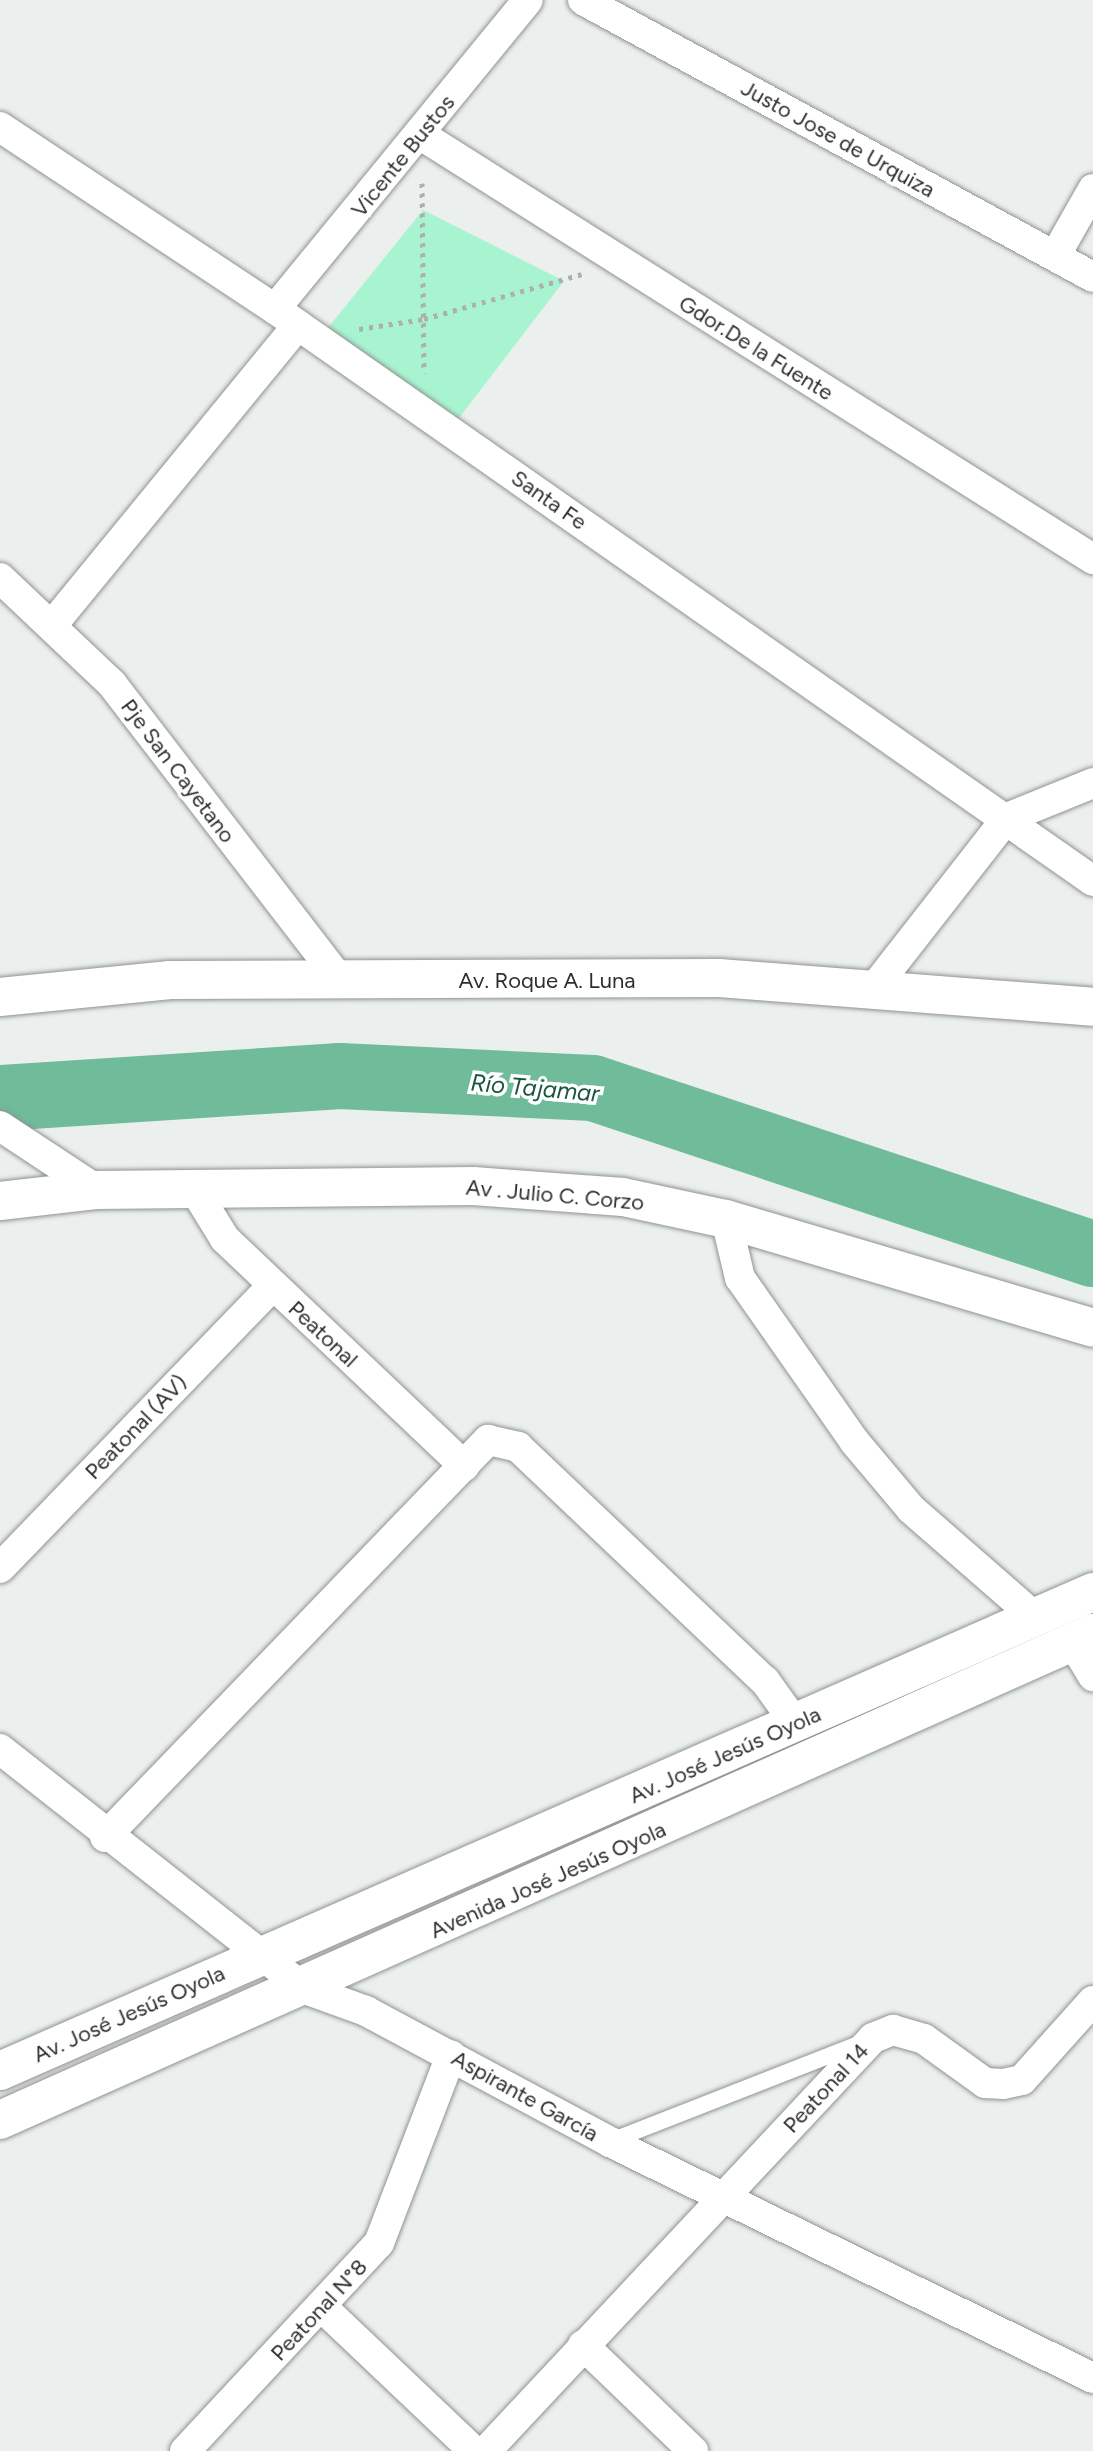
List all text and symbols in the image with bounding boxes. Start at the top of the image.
street label: Justo Jose de Urquiza [736,75,940,203]
street label: Vicente Bustos [346,90,460,222]
street label: Gdor.De la Fuente [674,290,838,406]
street label: Santa Fe [506,465,592,535]
street label: Pje San Cayetano [115,694,241,848]
street label: Av. Roque A. Luna [458,968,636,994]
water label: Río Tajamar [469,1068,601,1108]
street label: Av . Julio C. Corzo [465,1174,645,1216]
street label: Peatonal [283,1295,363,1373]
street label: Peatonal (AV) [80,1369,192,1485]
street label: Av. José Jesús Oyola [625,1701,825,1809]
street label: Avenida José Jesús Oyola [426,1816,670,1944]
street label: Av. José Jesús Oyola [29,1960,229,2068]
street label: Peatonal 14 [778,2038,874,2138]
street label: Aspirante García [447,2045,603,2147]
street label: Peatonal N°8 [265,2254,373,2366]

